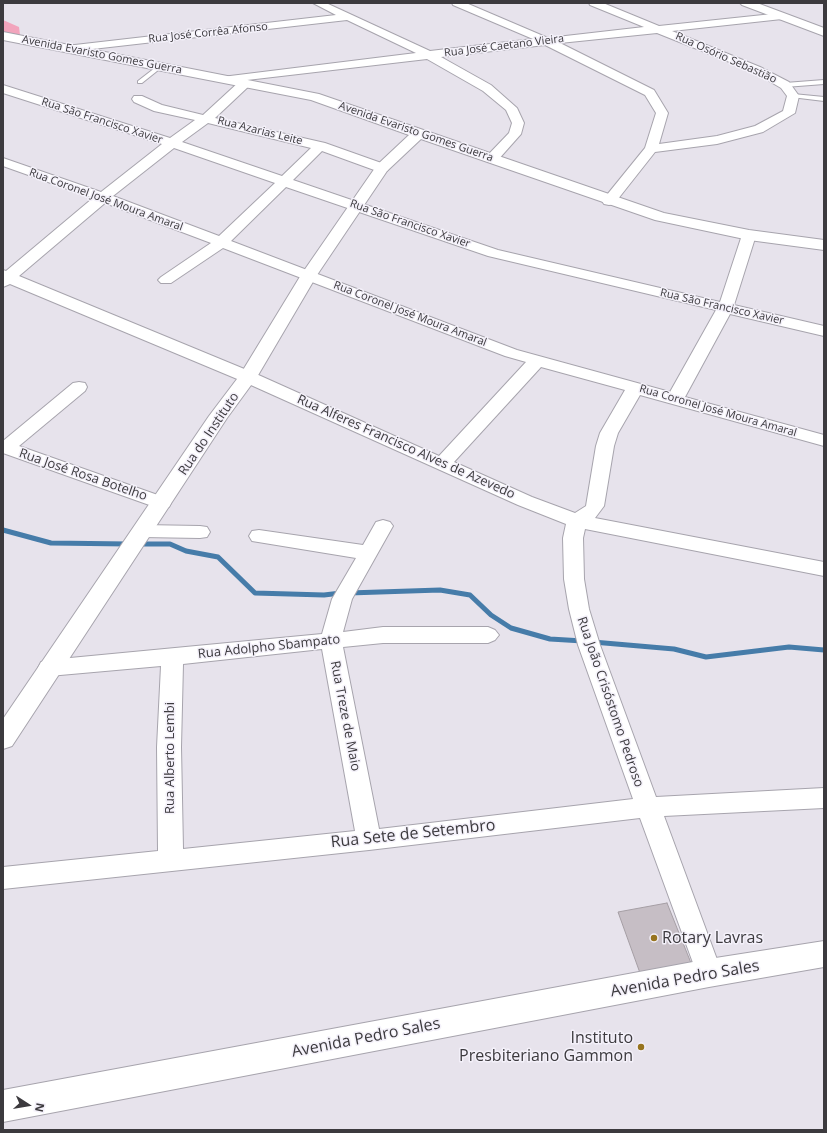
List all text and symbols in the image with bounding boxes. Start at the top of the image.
street label: Rua José Corrêa Afonso [148,20,268,46]
street label: Rua Osório Sebastião [673,30,779,86]
street label: Rua José Caetano Vieira [443,32,565,60]
street label: Avenida Evaristo Gomes Guerra [21,33,183,77]
street label: Rua São Francisco Xavier [40,95,164,147]
street label: Avenida Evaristo Gomes Guerra [337,99,495,165]
street label: Rua Azarias Leite [216,114,304,148]
street label: Rua Coronel José Moura Amaral [27,166,185,234]
street label: Rua São Francisco Xavier [348,197,472,251]
street label: Rua Coronel José Moura Amaral [332,279,488,349]
street label: Rua São Francisco Xavier [659,286,785,328]
street label: Rua Coronel José Moura Amaral [638,382,798,440]
street label: Rua do Instituto [176,390,242,478]
street label: Rua Alferes Francisco Alves de Azevedo [295,392,517,502]
street label: Rua José Rosa Botelho [17,446,149,504]
street label: Rua João Crisóstomo Pedroso [573,615,647,789]
street label: Rua Adolpho Sbampato [197,632,341,662]
street label: Rua Treze de Maio [327,660,363,772]
street label: Rua Alberto Lembi [162,702,178,814]
street label: Rua Sete de Setembro [330,816,496,852]
place label: Rotary Lavras [662,928,763,948]
marker: Rotary Lavras [649,933,659,943]
street label: Avenida Pedro Sales [609,956,761,1002]
street label: Avenida Pedro Sales [290,1014,442,1062]
place label: Instituto Presbiteriano Gammon [459,1028,633,1066]
marker: Instituto Presbiteriano Gammon [636,1042,646,1052]
north arrow [8,1085,48,1125]
text: N [32,1102,48,1114]

